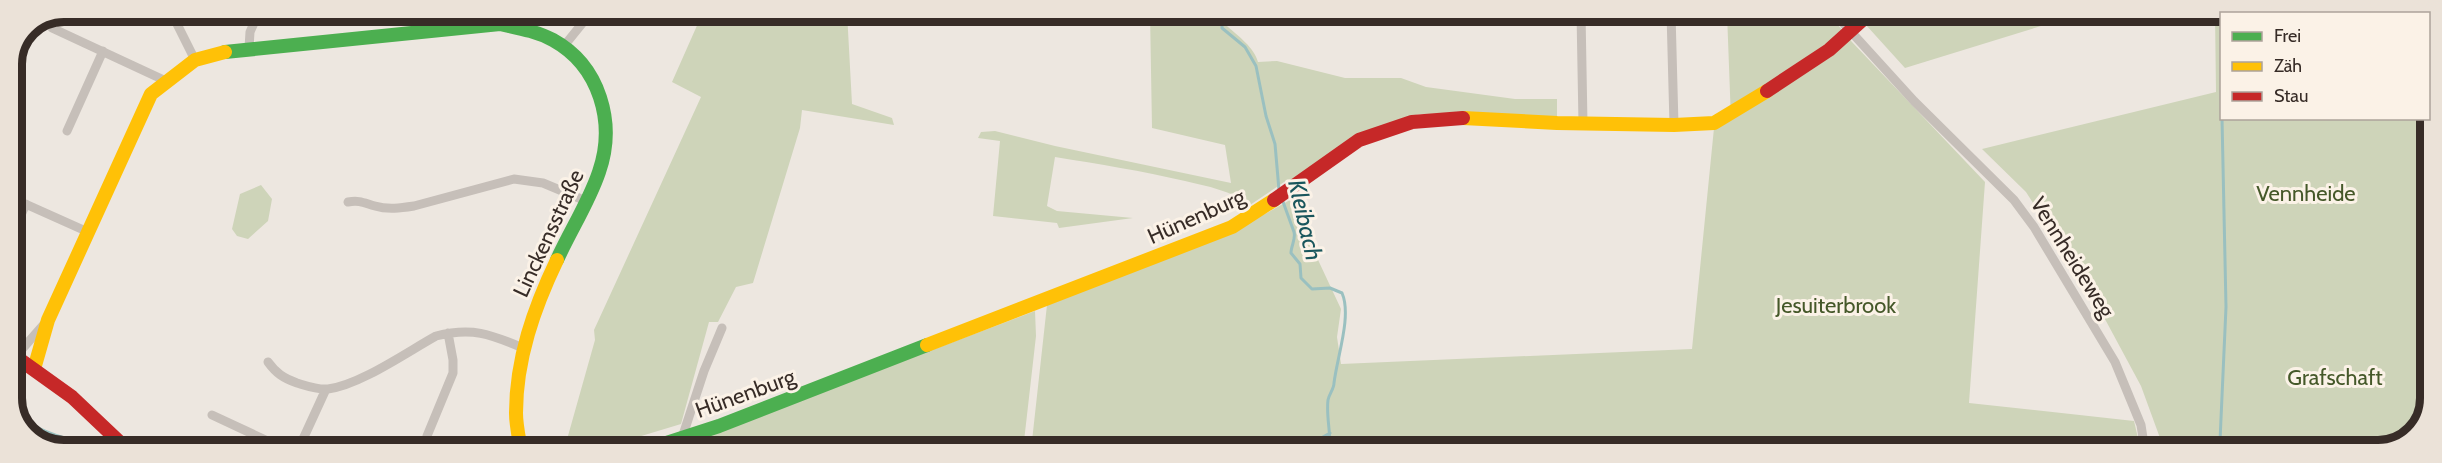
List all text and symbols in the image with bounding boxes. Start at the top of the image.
legend [2220,12,2430,120]
text: Frei [2274,25,2301,47]
text: Zäh [2274,55,2302,77]
text: Stau [2274,85,2308,107]
street label: Linckensstraße [507,165,590,301]
water label: Kleibach [1282,177,1329,263]
park label: Vennheide [2256,180,2356,207]
street label: Hünenburg [1143,183,1250,250]
street label: Vennheideweg [2025,192,2121,324]
park label: Jesuiterbrook [1775,292,1896,319]
street label: Hünenburg [692,363,800,424]
park label: Grafschaft [2287,364,2383,391]

